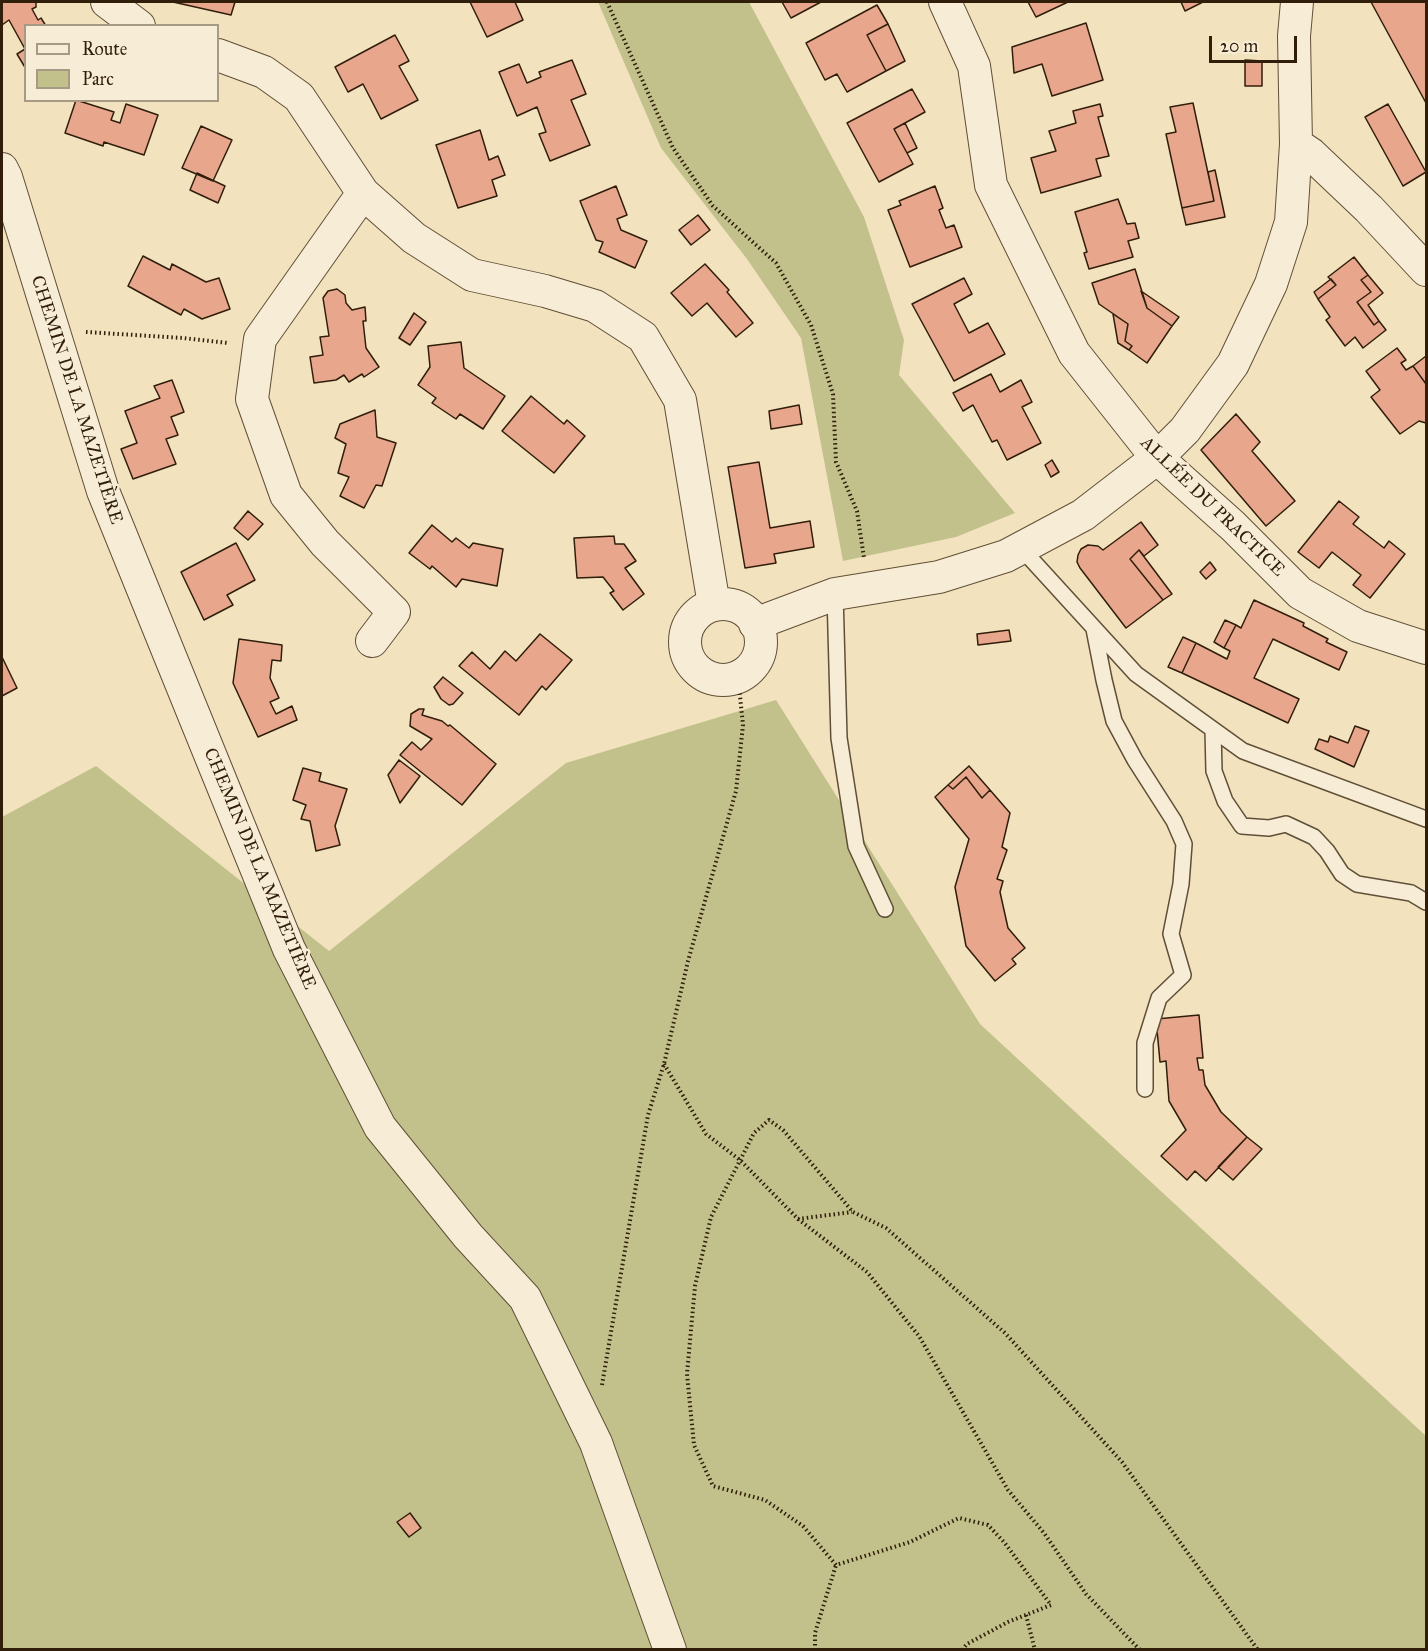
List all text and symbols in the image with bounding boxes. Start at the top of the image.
legend [24,24,219,102]
scale bar [1212,24,1300,62]
text: 20 m [1220,35,1258,57]
text: Route [82,38,127,60]
text: Parc [82,68,114,90]
street label: CHEMIN DE LA MAZETIÈRE [26,273,126,527]
street label: ALLÉE DU PRACTICE [1135,432,1289,582]
street label: CHEMIN DE LA MAZETIÈRE [198,745,320,993]

